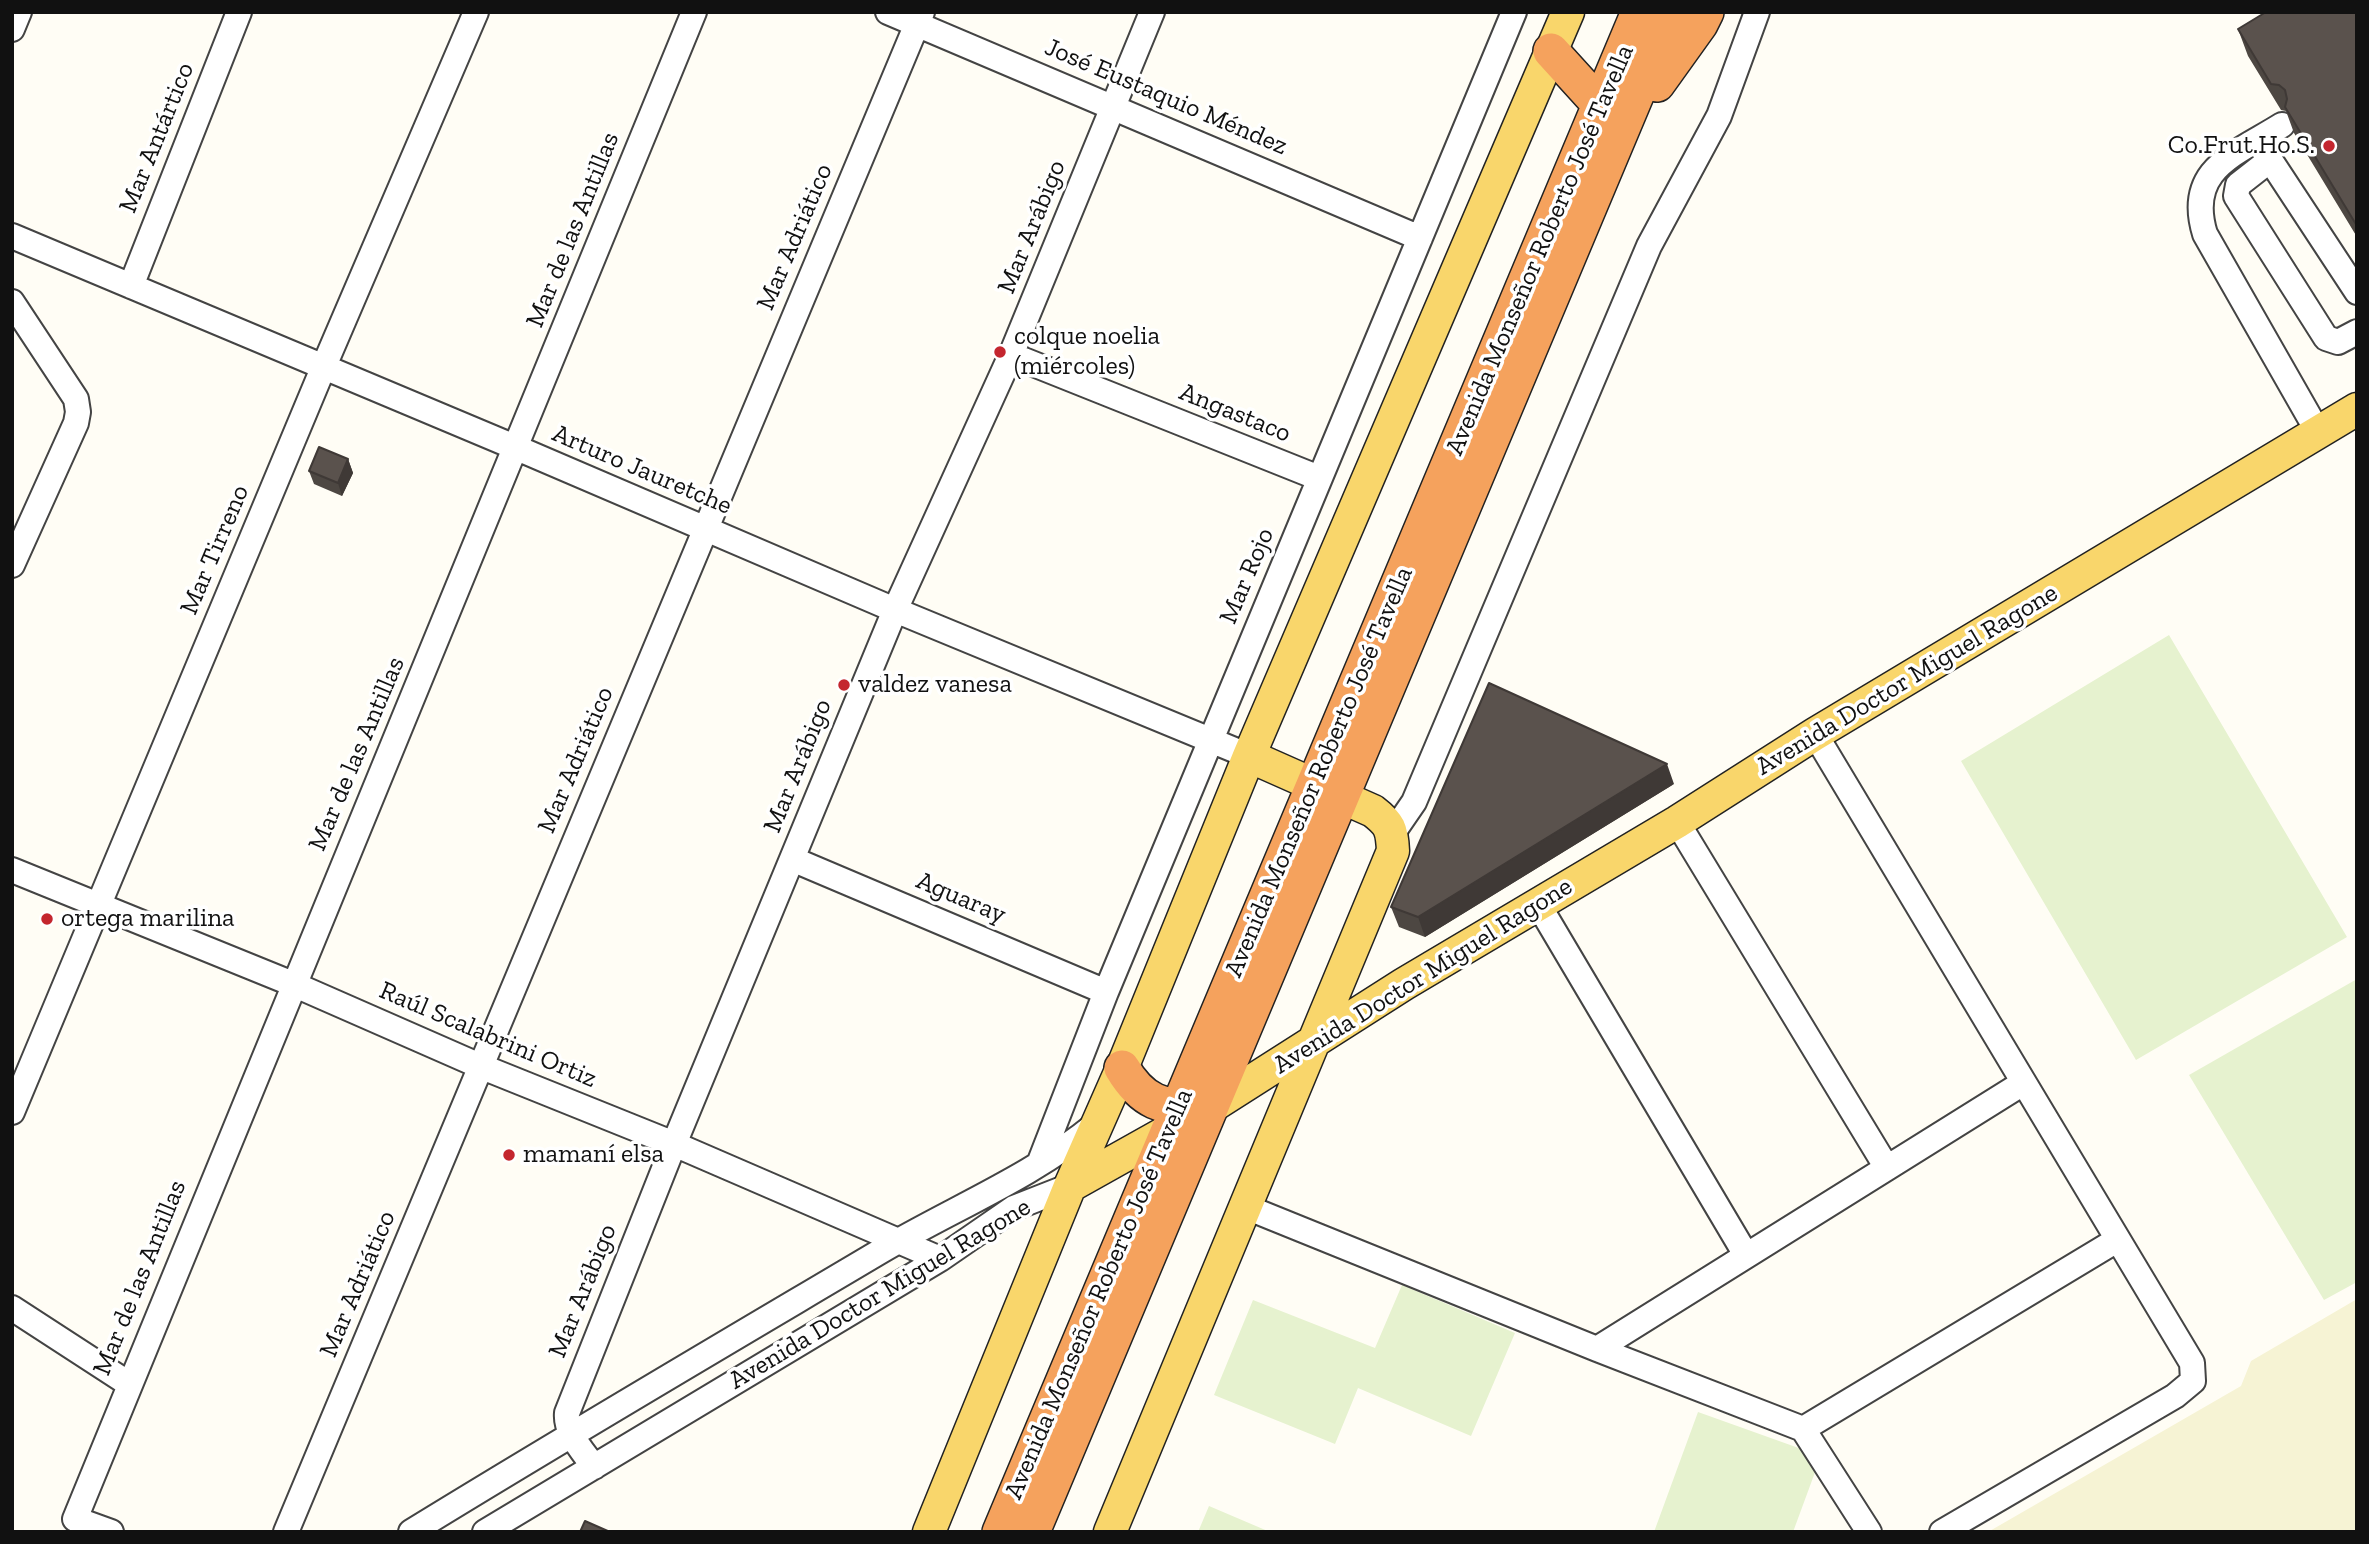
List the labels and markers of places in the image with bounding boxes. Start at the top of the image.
place label: Co.Frut.Ho.S. [2168,130,2315,162]
marker: Co.Frut.Ho.S. [2321,138,2337,154]
place label: colque noelia (miércoles) [1014,321,1160,382]
marker: colque noelia (miércoles) [992,344,1008,360]
place label: valdez vanesa [858,669,1012,701]
marker: valdez vanesa [836,677,852,693]
place label: ortega marilina [61,903,235,935]
marker: ortega marilina [39,911,55,927]
place label: mamaní elsa [523,1139,664,1171]
marker: mamaní elsa [501,1147,517,1163]

